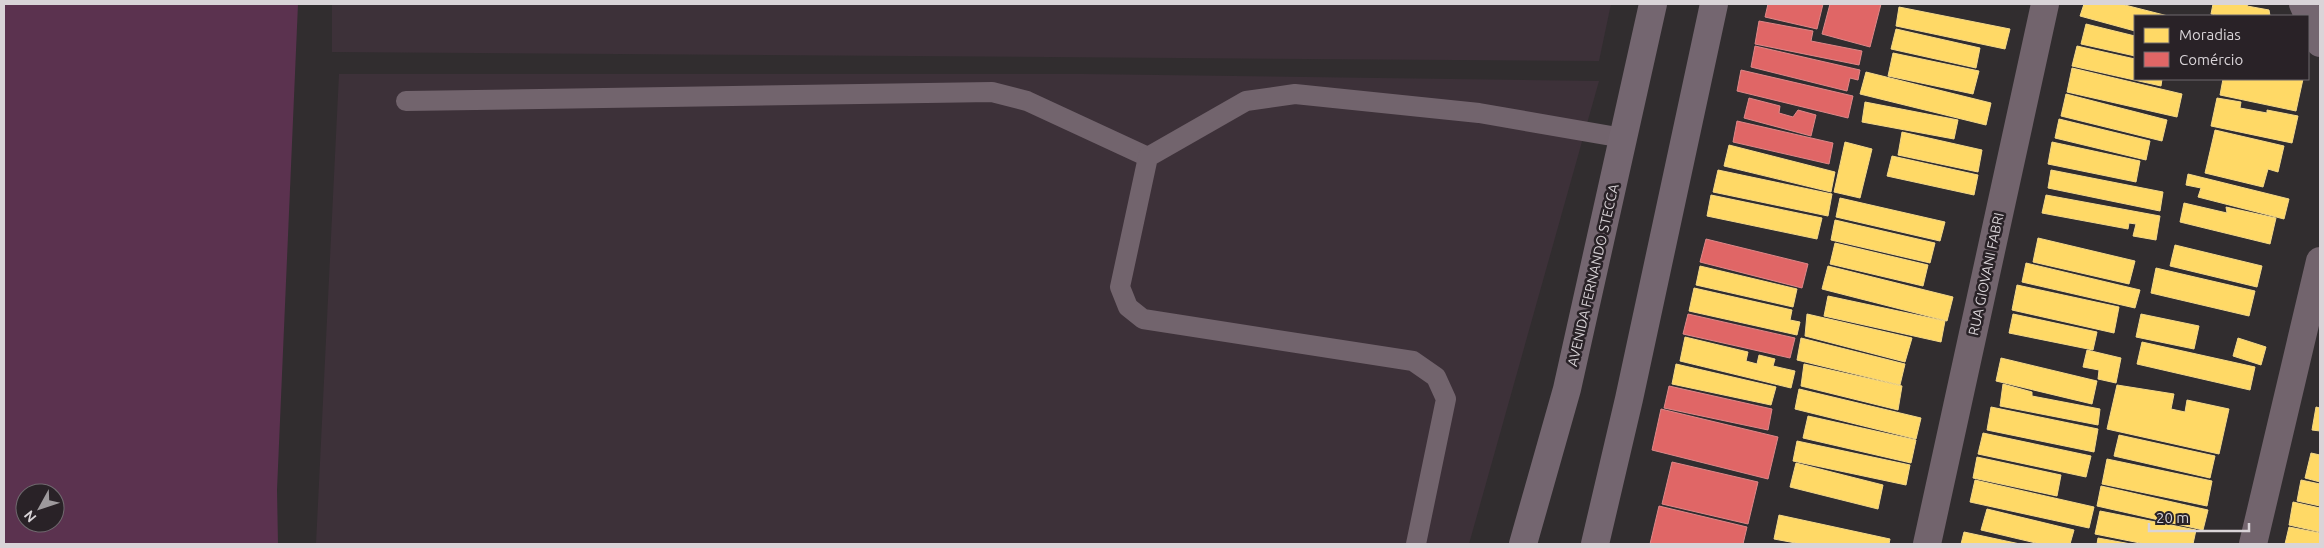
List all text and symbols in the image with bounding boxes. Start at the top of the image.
legend [2134,15,2309,80]
text: Moradias [2179,26,2241,43]
text: Comércio [2179,51,2243,68]
street label: AVENIDA FERNANDO STECCA [1564,182,1622,368]
street label: RUA GIOVANI FABRI [1965,211,2007,337]
north arrow [15,483,65,533]
scale bar [2149,500,2249,532]
text: N [21,507,40,526]
text: 20 m [2156,509,2189,526]

